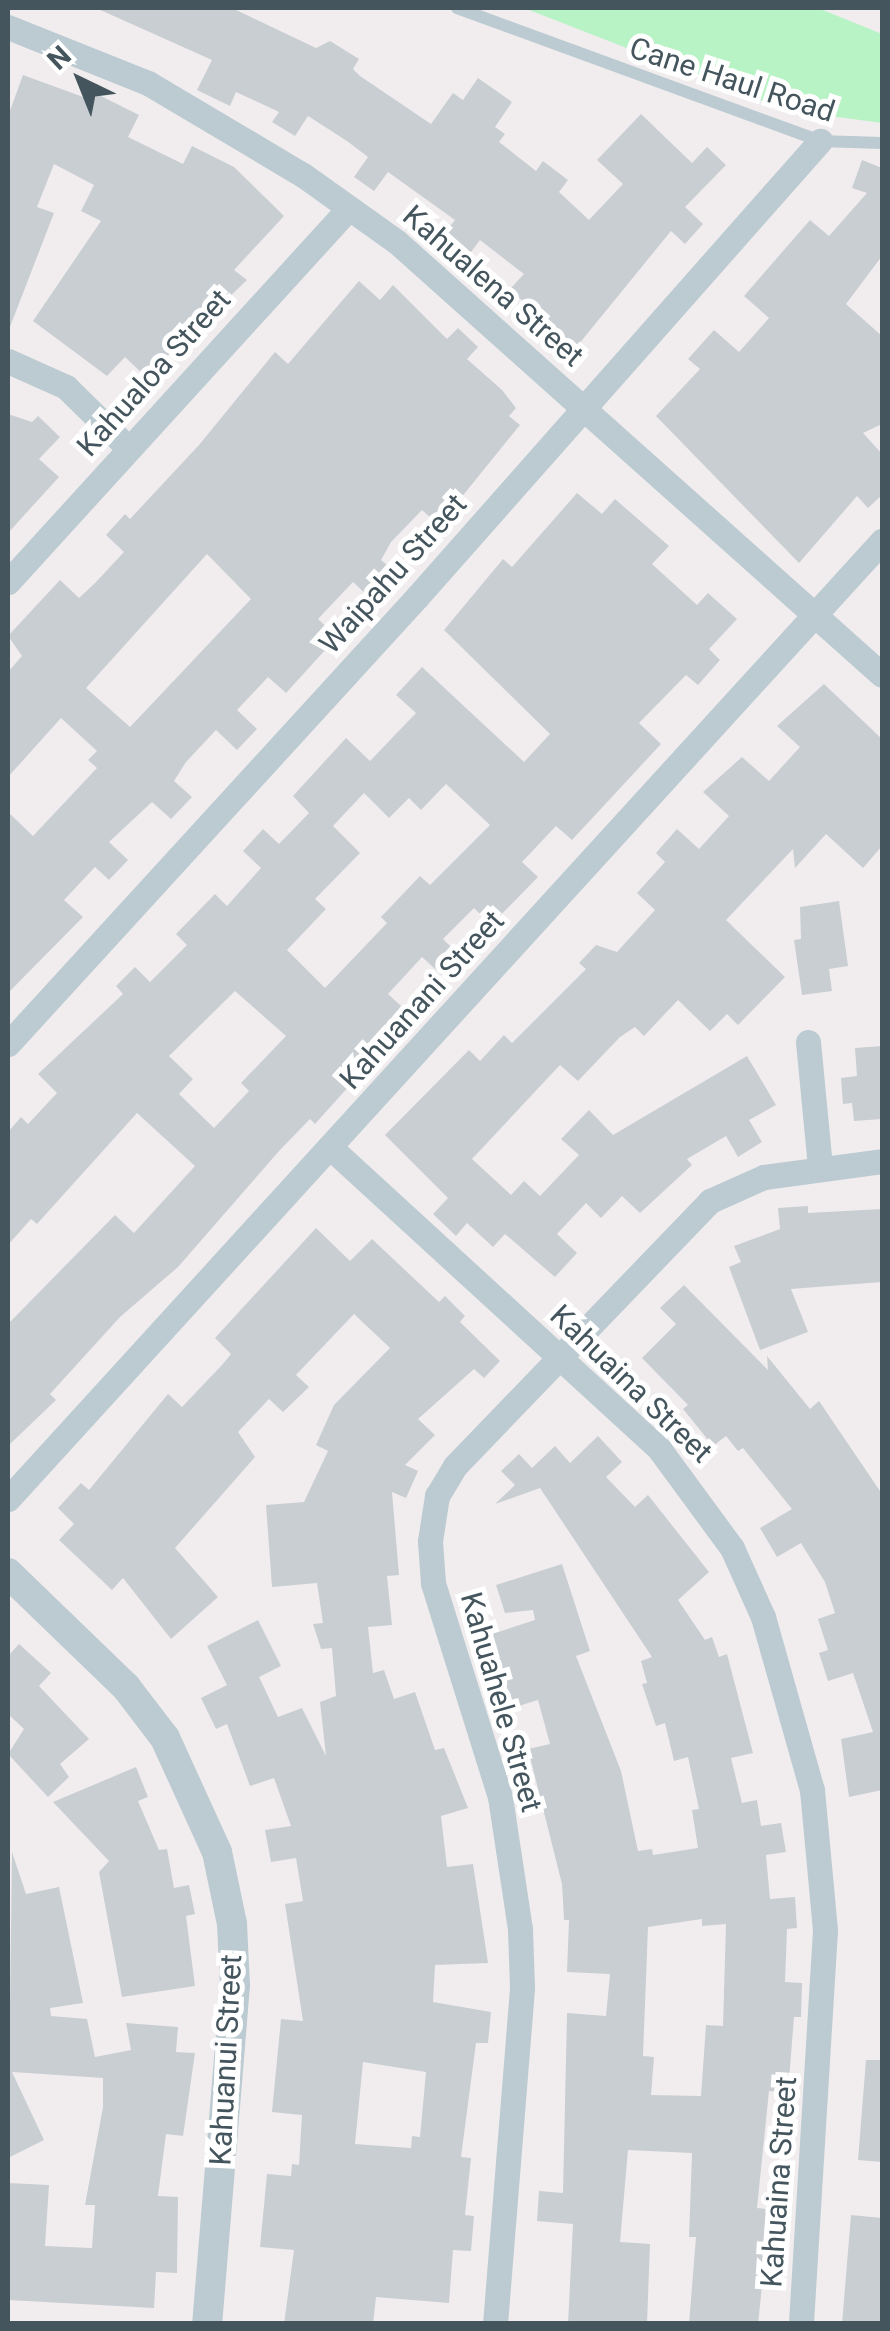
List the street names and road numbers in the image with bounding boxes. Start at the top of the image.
street label: Cane Haul Road [625,30,839,130]
street label: Kahualena Street [395,198,591,374]
street label: Kahualoa Street [70,282,238,464]
street label: Waipahu Street [312,487,474,661]
street label: Kahuanani Street [332,903,512,1097]
street label: Kahuaina Street [543,1298,719,1470]
street label: Kahuahele Street [452,1588,550,1816]
street label: Kahuanui Street [202,1953,250,2167]
street label: Kahuaina Street [754,2075,804,2289]

